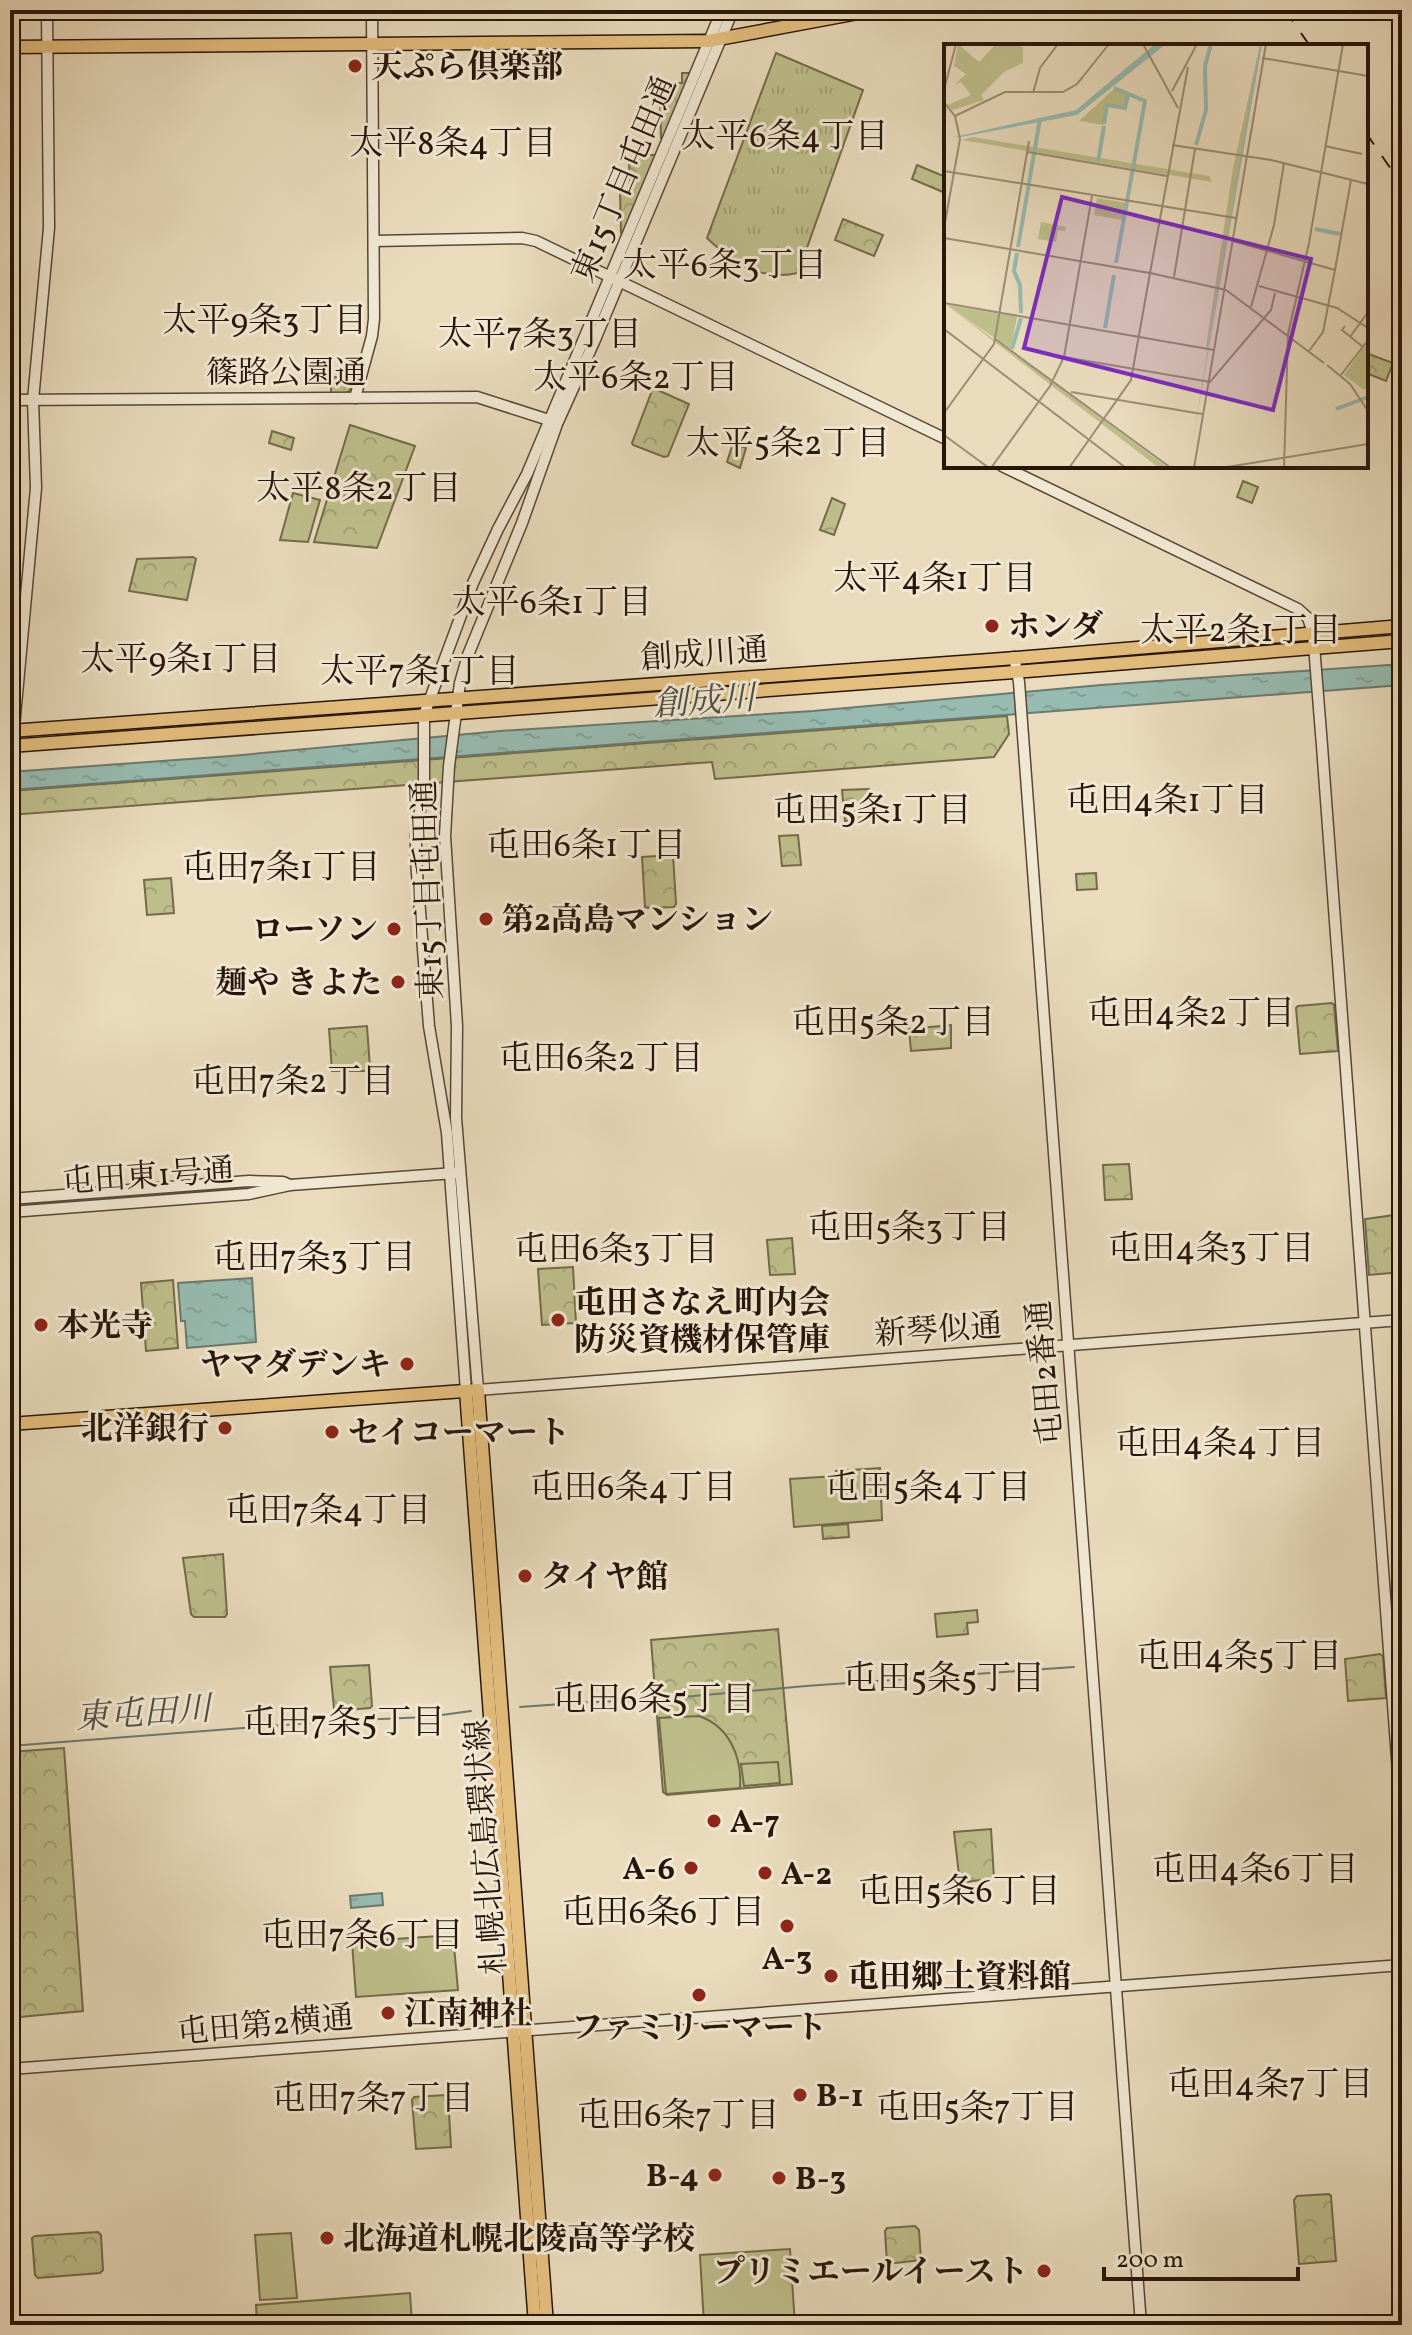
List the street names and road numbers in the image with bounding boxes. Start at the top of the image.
street label: 東15丁目屯田通 [563,70,689,290]
street label: 篠路公園通 [206,353,366,397]
street label: 創成川通 [639,630,770,682]
street label: 東15丁目屯田通 [404,779,456,1001]
street label: 屯田東1号通 [61,1150,236,1206]
street label: 屯田2番通 [1019,1299,1075,1447]
street label: 新琴似通 [873,1306,1004,1358]
street label: 札幌北広島環状線 [457,1718,519,1976]
street label: 屯田第2横通 [175,1997,355,2057]

